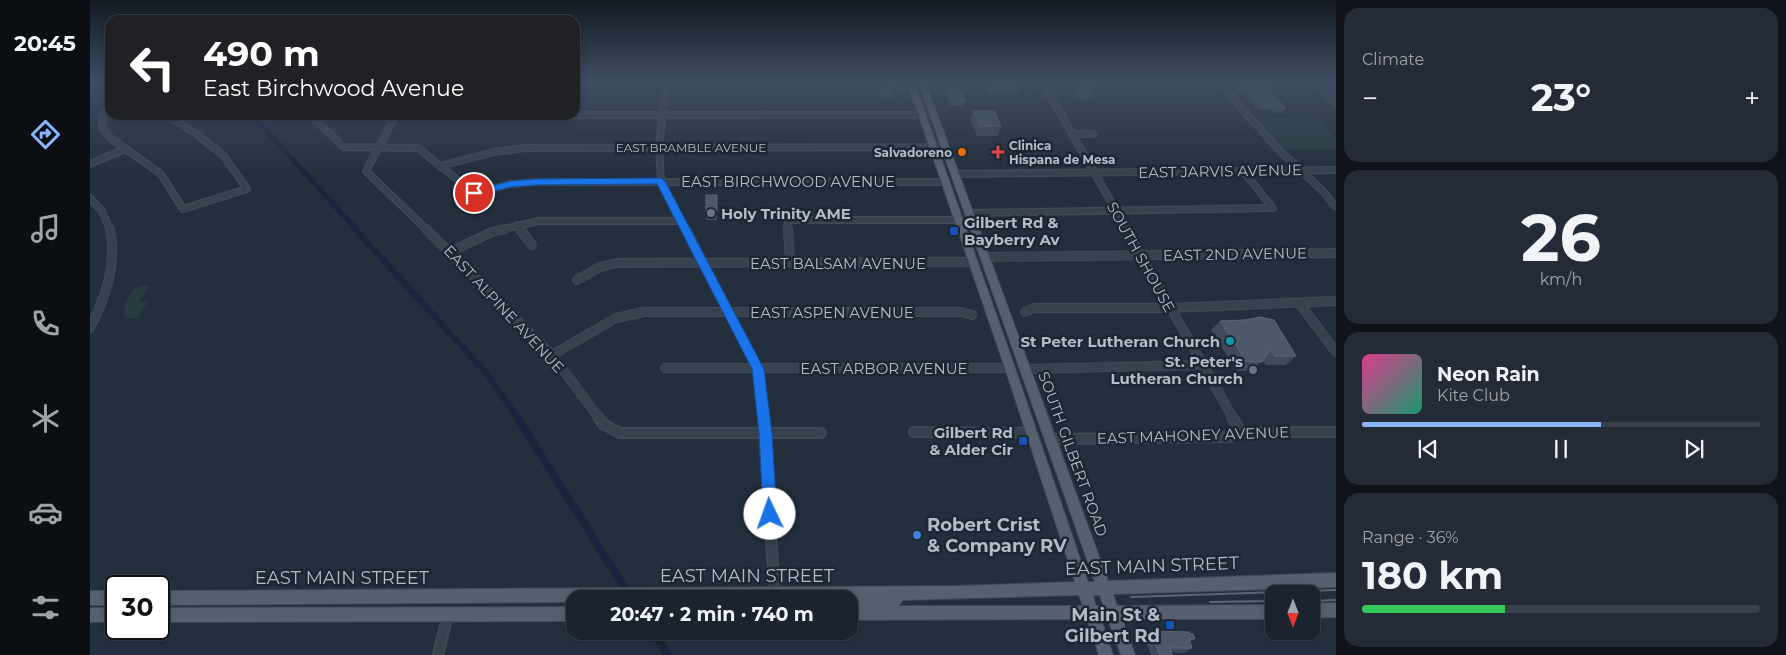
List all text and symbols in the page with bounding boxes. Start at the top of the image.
text: 20:45 [14,30,76,57]
text: 490 m [203,32,320,75]
icon: left [120,35,185,100]
text: Climate [1362,50,1424,69]
text: 23° [1531,74,1591,121]
text: East Birchwood Avenue [203,75,464,102]
text: − [1362,81,1378,115]
text: + [1744,81,1760,115]
icon: directions [28,117,63,152]
place label: Clinica Hispana de Mesa [1009,138,1115,167]
street label: EAST BRAMBLE AVENUE [616,140,766,155]
place label: Salvadoreno [874,145,952,160]
marker: Clinica Hispana de Mesa [991,145,1005,159]
marker: Salvadoreno [956,146,968,158]
street label: EAST JARVIS AVENUE [1138,160,1302,182]
pin [453,172,495,214]
street label: EAST BIRCHWOOD AVENUE [681,172,895,191]
icon: arrive [460,179,488,207]
street label: SOUTH SHOUSE [1103,198,1179,316]
text: 26 [1521,198,1601,277]
place label: Holy Trinity AME [721,204,851,223]
marker: Holy Trinity AME [705,207,717,219]
icon: music [28,211,63,246]
place label: Gilbert Rd & Bayberry Av [964,213,1061,249]
marker: Gilbert Rd & Bayberry Av [948,225,960,237]
street label: EAST ALPINE AVENUE [440,241,568,377]
street label: EAST 2ND AVENUE [1163,243,1307,265]
street label: EAST BALSAM AVENUE [750,254,926,273]
text: km/h [1540,270,1582,289]
street label: EAST ASPEN AVENUE [750,303,914,322]
icon: phone [28,306,63,341]
place label: St Peter Lutheran Church [1020,332,1220,351]
marker: St Peter Lutheran Church [1224,335,1236,347]
place label: St. Peter's Lutheran Church [1110,352,1243,388]
street label: EAST ARBOR AVENUE [800,359,968,378]
text: Neon Rain [1437,363,1540,386]
marker: St. Peter's Lutheran Church [1247,364,1259,376]
street label: SOUTH GILBERT ROAD [1034,369,1112,539]
text: Kite Club [1437,386,1510,405]
icon: climate [28,401,63,436]
street label: EAST MAHONEY AVENUE [1097,422,1289,448]
place label: Gilbert Rd & Alder Cir [929,423,1014,459]
marker: Gilbert Rd & Alder Cir [1017,435,1029,447]
icon: previous [1414,435,1442,463]
icon: pause [1547,435,1575,463]
icon: next [1680,435,1708,463]
position arrow [743,487,795,539]
icon: car [28,495,63,530]
place label: Robert Crist & Company RV [927,514,1067,557]
text: Range · 36% [1362,528,1459,547]
marker: Robert Crist & Company RV [911,529,923,541]
street label: EAST MAIN STREET [1064,552,1240,580]
text: 180 km [1362,552,1503,599]
street label: EAST MAIN STREET [660,565,835,587]
street label: EAST MAIN STREET [255,567,430,589]
speed limit sign: 30 [105,575,170,640]
north arrow [1265,585,1320,640]
map controls [1265,585,1320,640]
icon: filters [28,590,63,625]
text: 20:47 · 2 min · 740 m [610,603,814,626]
place label: Main St & Gilbert Rd [1065,604,1160,647]
marker: Main St & Gilbert Rd [1164,619,1176,631]

